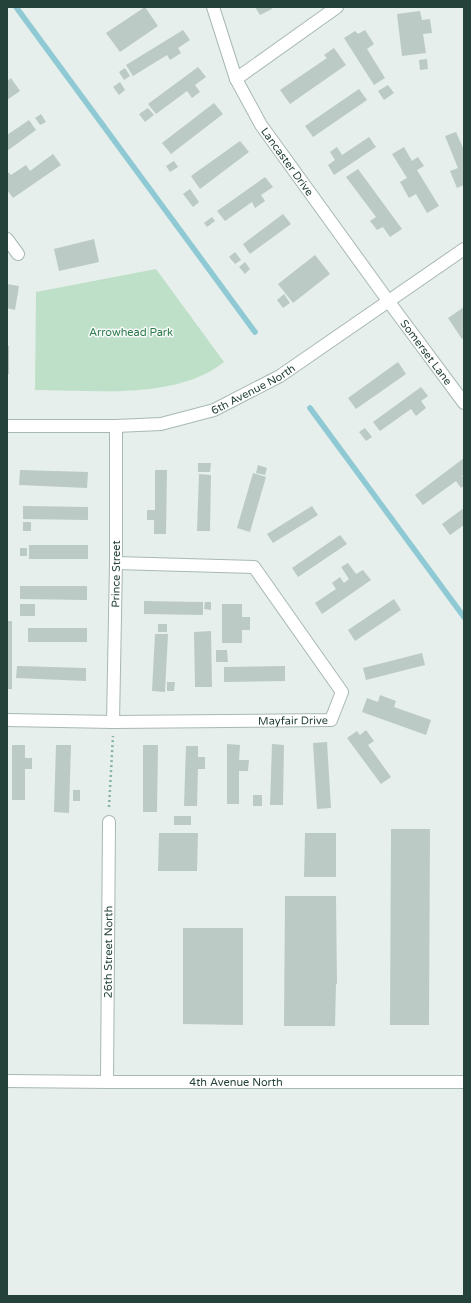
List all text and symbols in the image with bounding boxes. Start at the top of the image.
street label: Lancaster Drive [258,125,316,198]
street label: Somerset Lane [398,317,455,388]
park label: Arrowhead Park [89,326,173,339]
street label: 6th Avenue North [209,361,297,417]
street label: Prince Street [109,540,123,608]
street label: Mayfair Drive [258,714,328,727]
street label: 26th Street North [101,906,115,998]
street label: 4th Avenue North [189,1076,283,1089]

